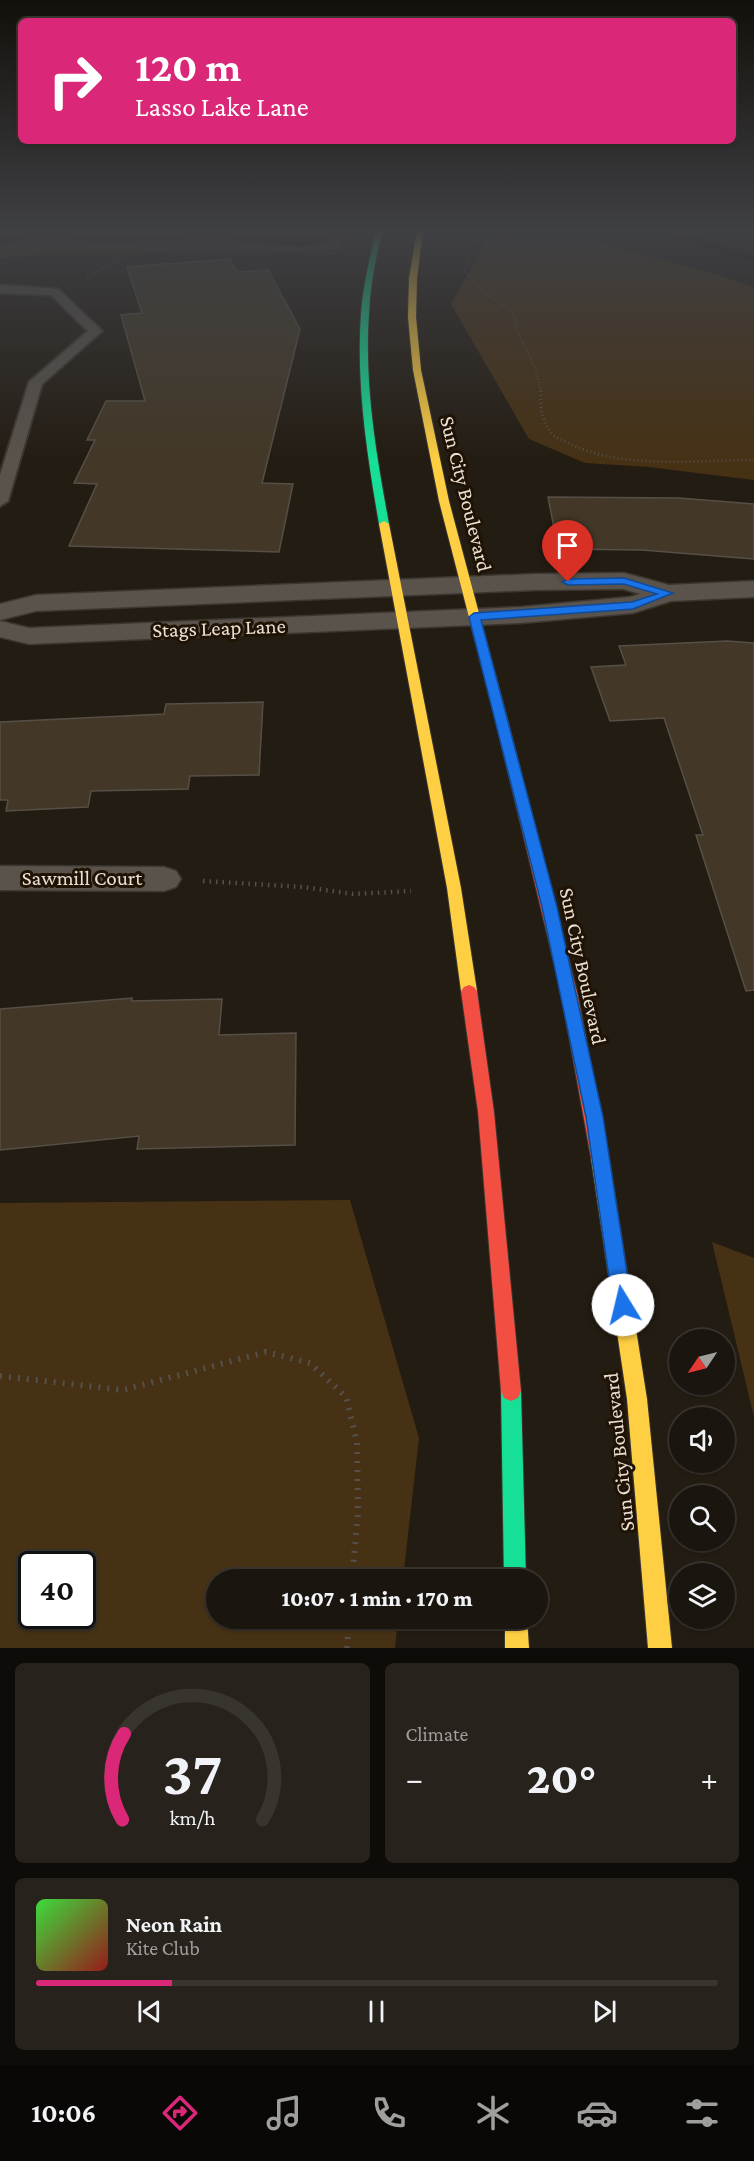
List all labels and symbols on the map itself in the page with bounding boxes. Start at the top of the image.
street label: Sun City Boulevard [435,414,497,574]
pin [542,520,593,582]
street label: Stags Leap Lane [152,614,286,642]
street label: Sawmill Court [22,866,143,890]
street label: Sun City Boulevard [555,885,611,1047]
position arrow [591,1273,655,1337]
north arrow [669,1329,735,1395]
street label: Sun City Boulevard [599,1371,639,1533]
speed limit sign: 40 [18,1551,96,1629]

